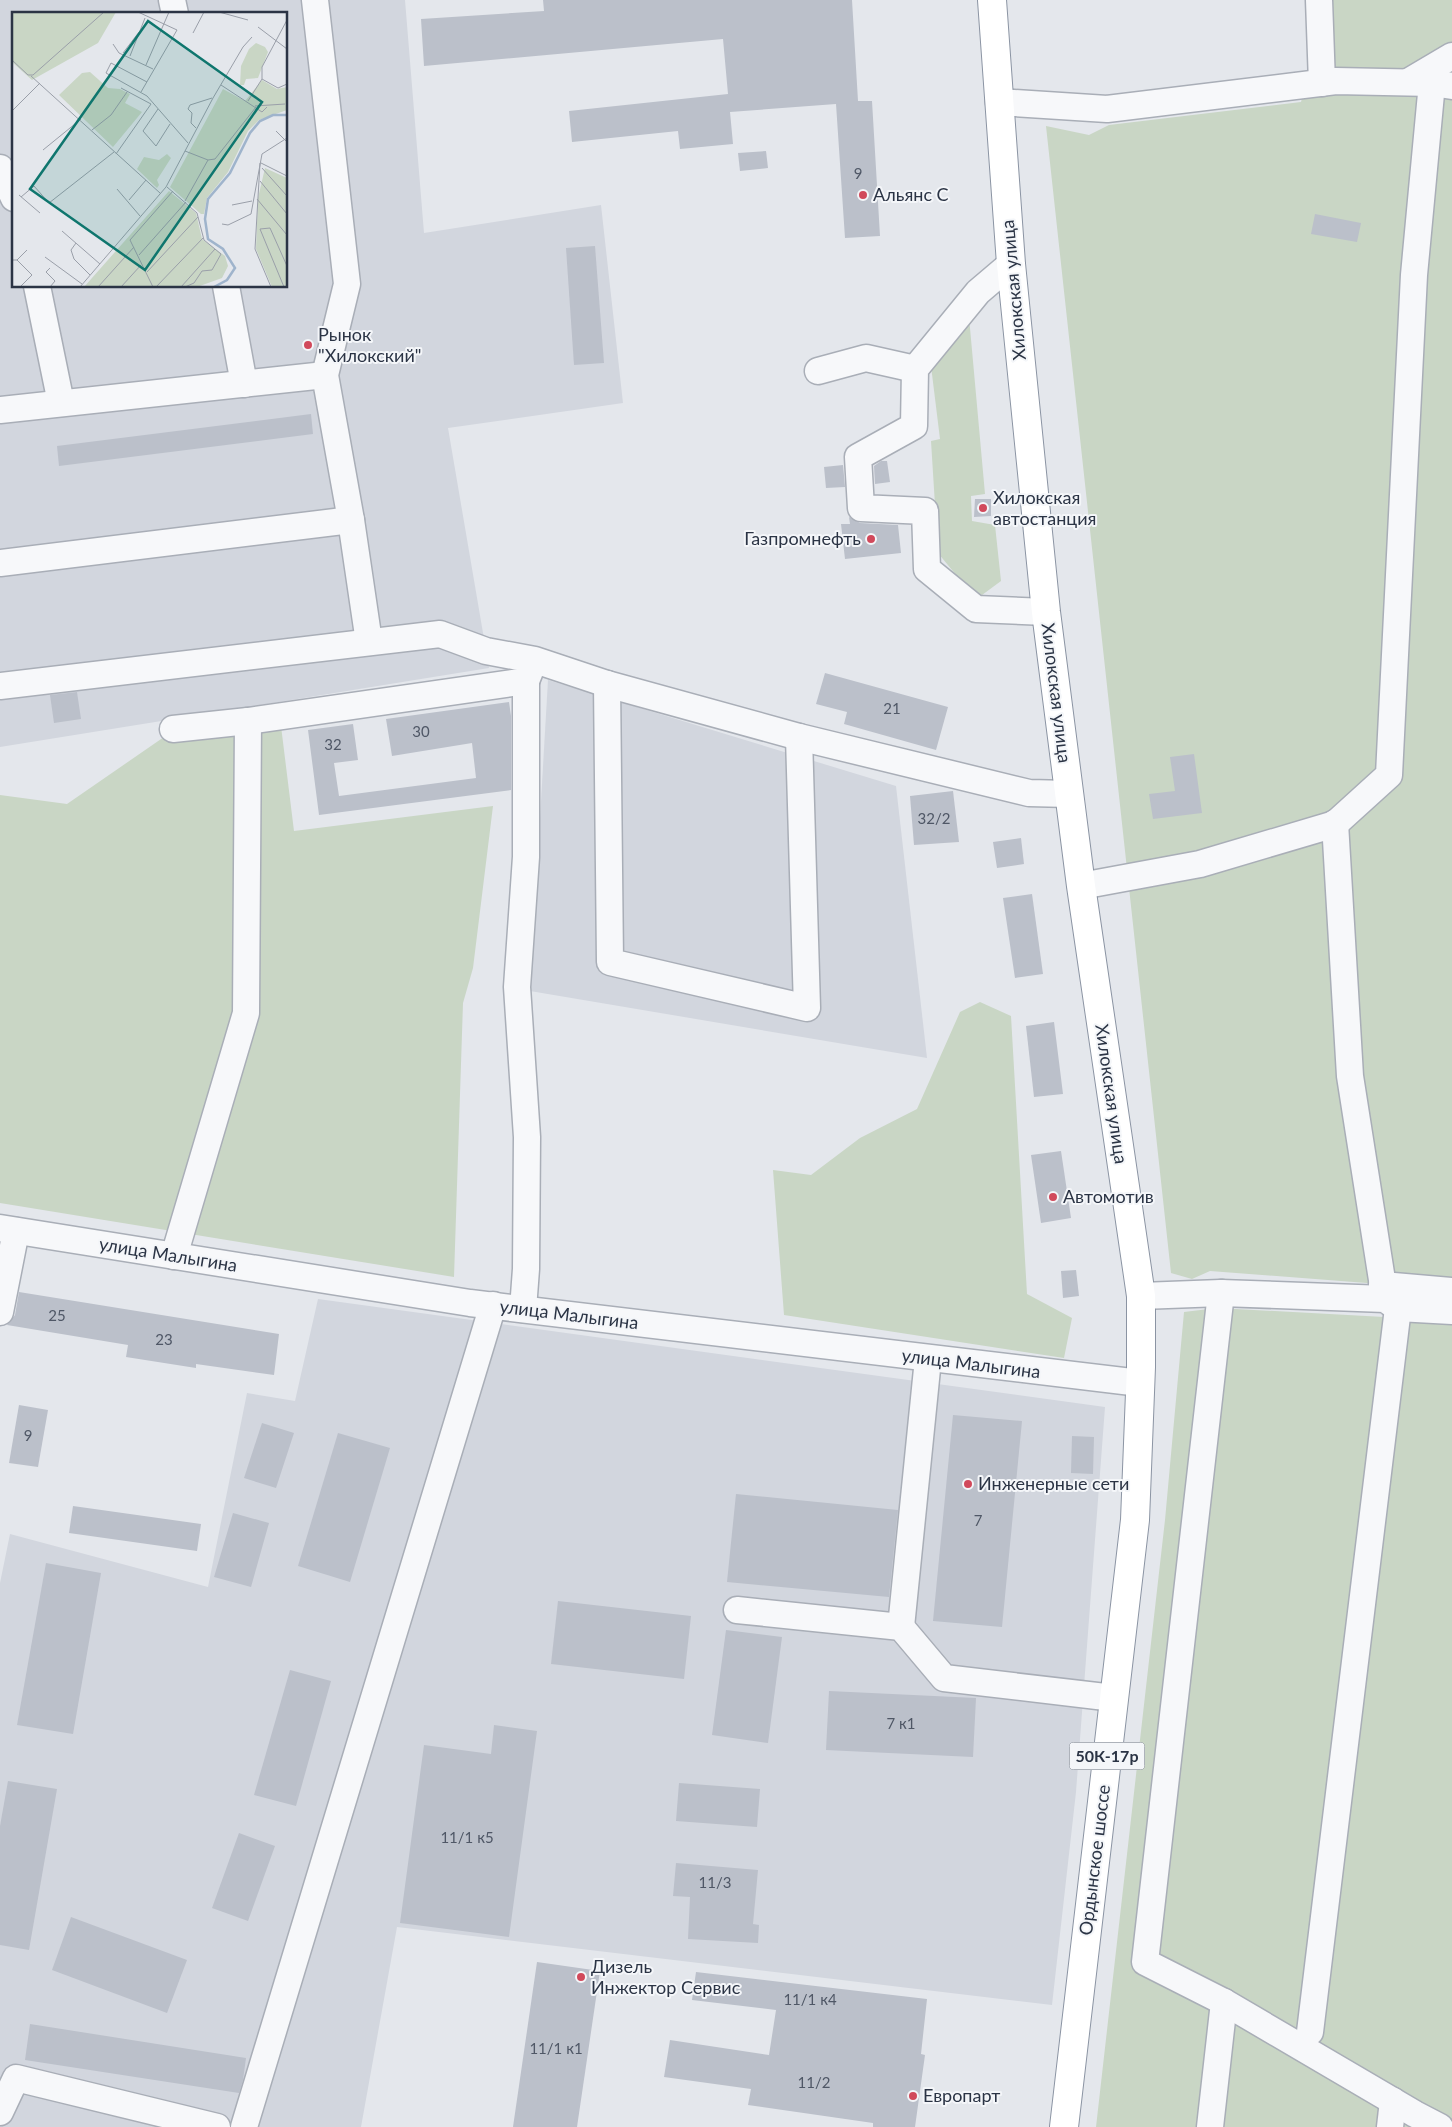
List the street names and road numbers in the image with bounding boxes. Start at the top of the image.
street label: Хилокская улица [996,219,1030,361]
street label: Хилокская улица [1037,622,1077,764]
street label: Хилокская улица [1091,1022,1133,1165]
street label: улица Малыгина [98,1232,239,1276]
street label: улица Малыгина [499,1295,640,1333]
street label: улица Малыгина [901,1344,1042,1382]
road number: 50К-17р [1070,1742,1144,1770]
street label: Ордынское шоссе [1074,1783,1114,1936]

